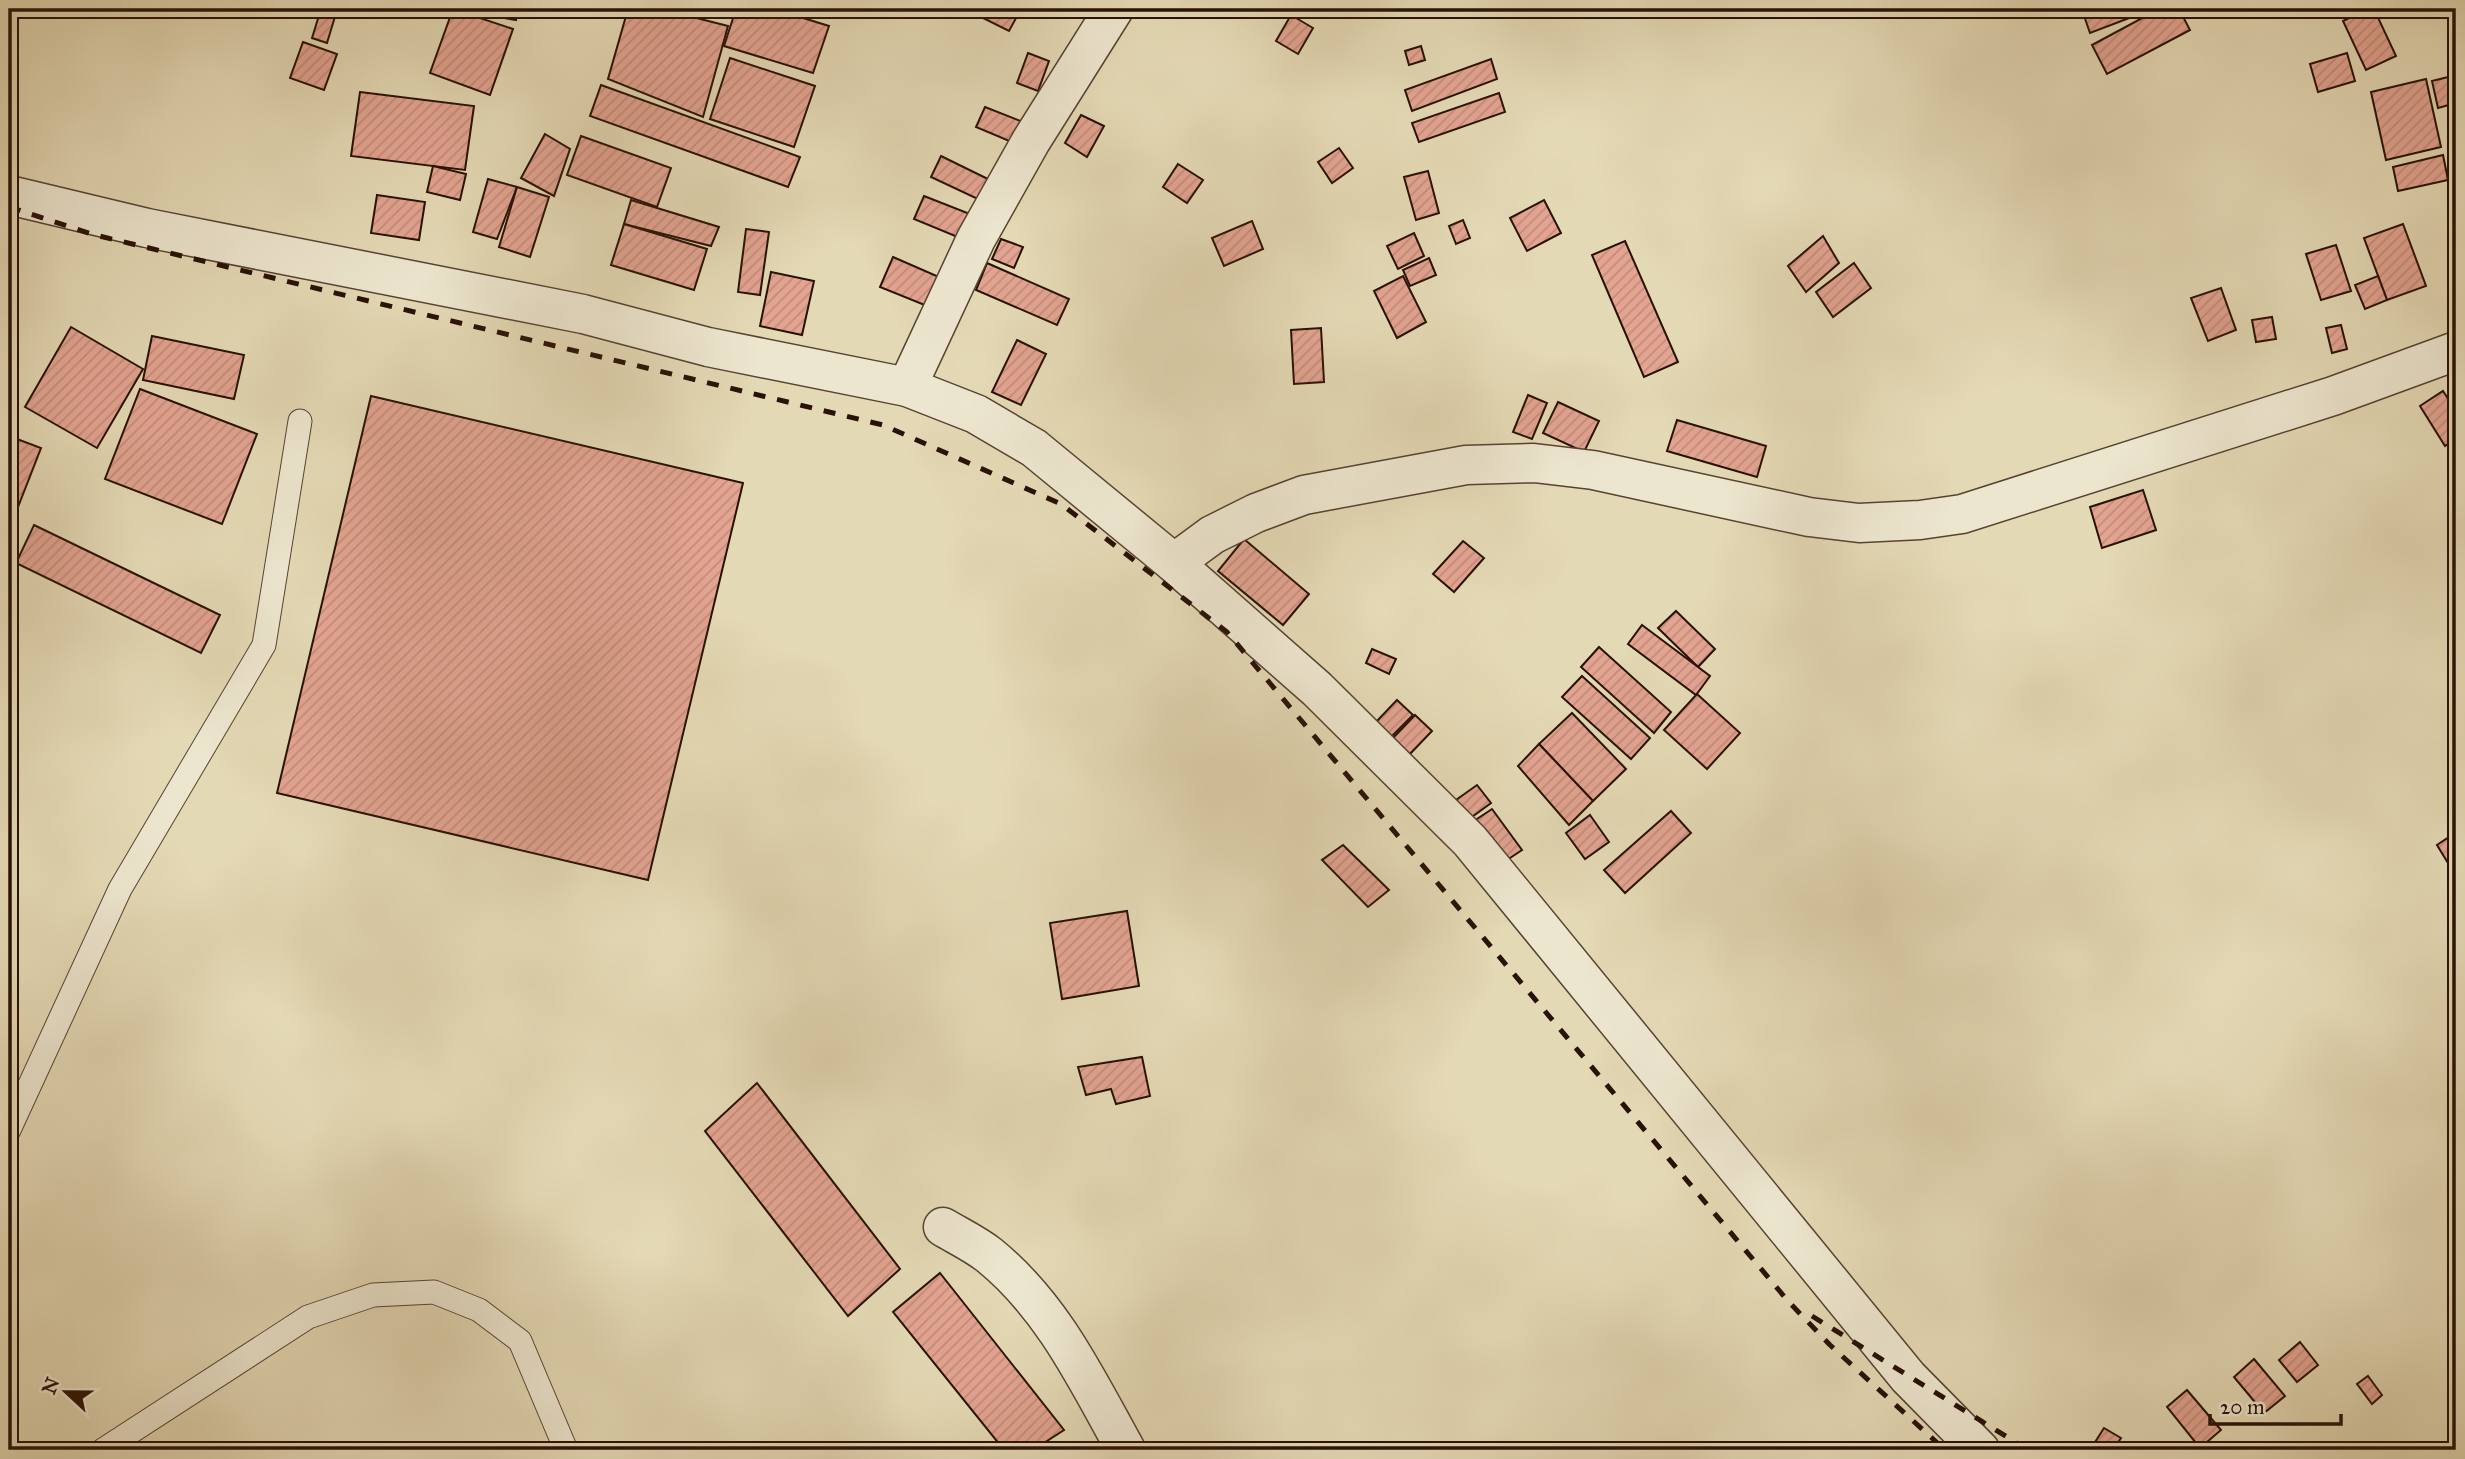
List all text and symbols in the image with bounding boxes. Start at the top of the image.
north arrow [32,1358,102,1428]
text: N [37,1374,64,1398]
scale bar [2210,1382,2341,1426]
text: 20 m [2220,1394,2265,1420]

